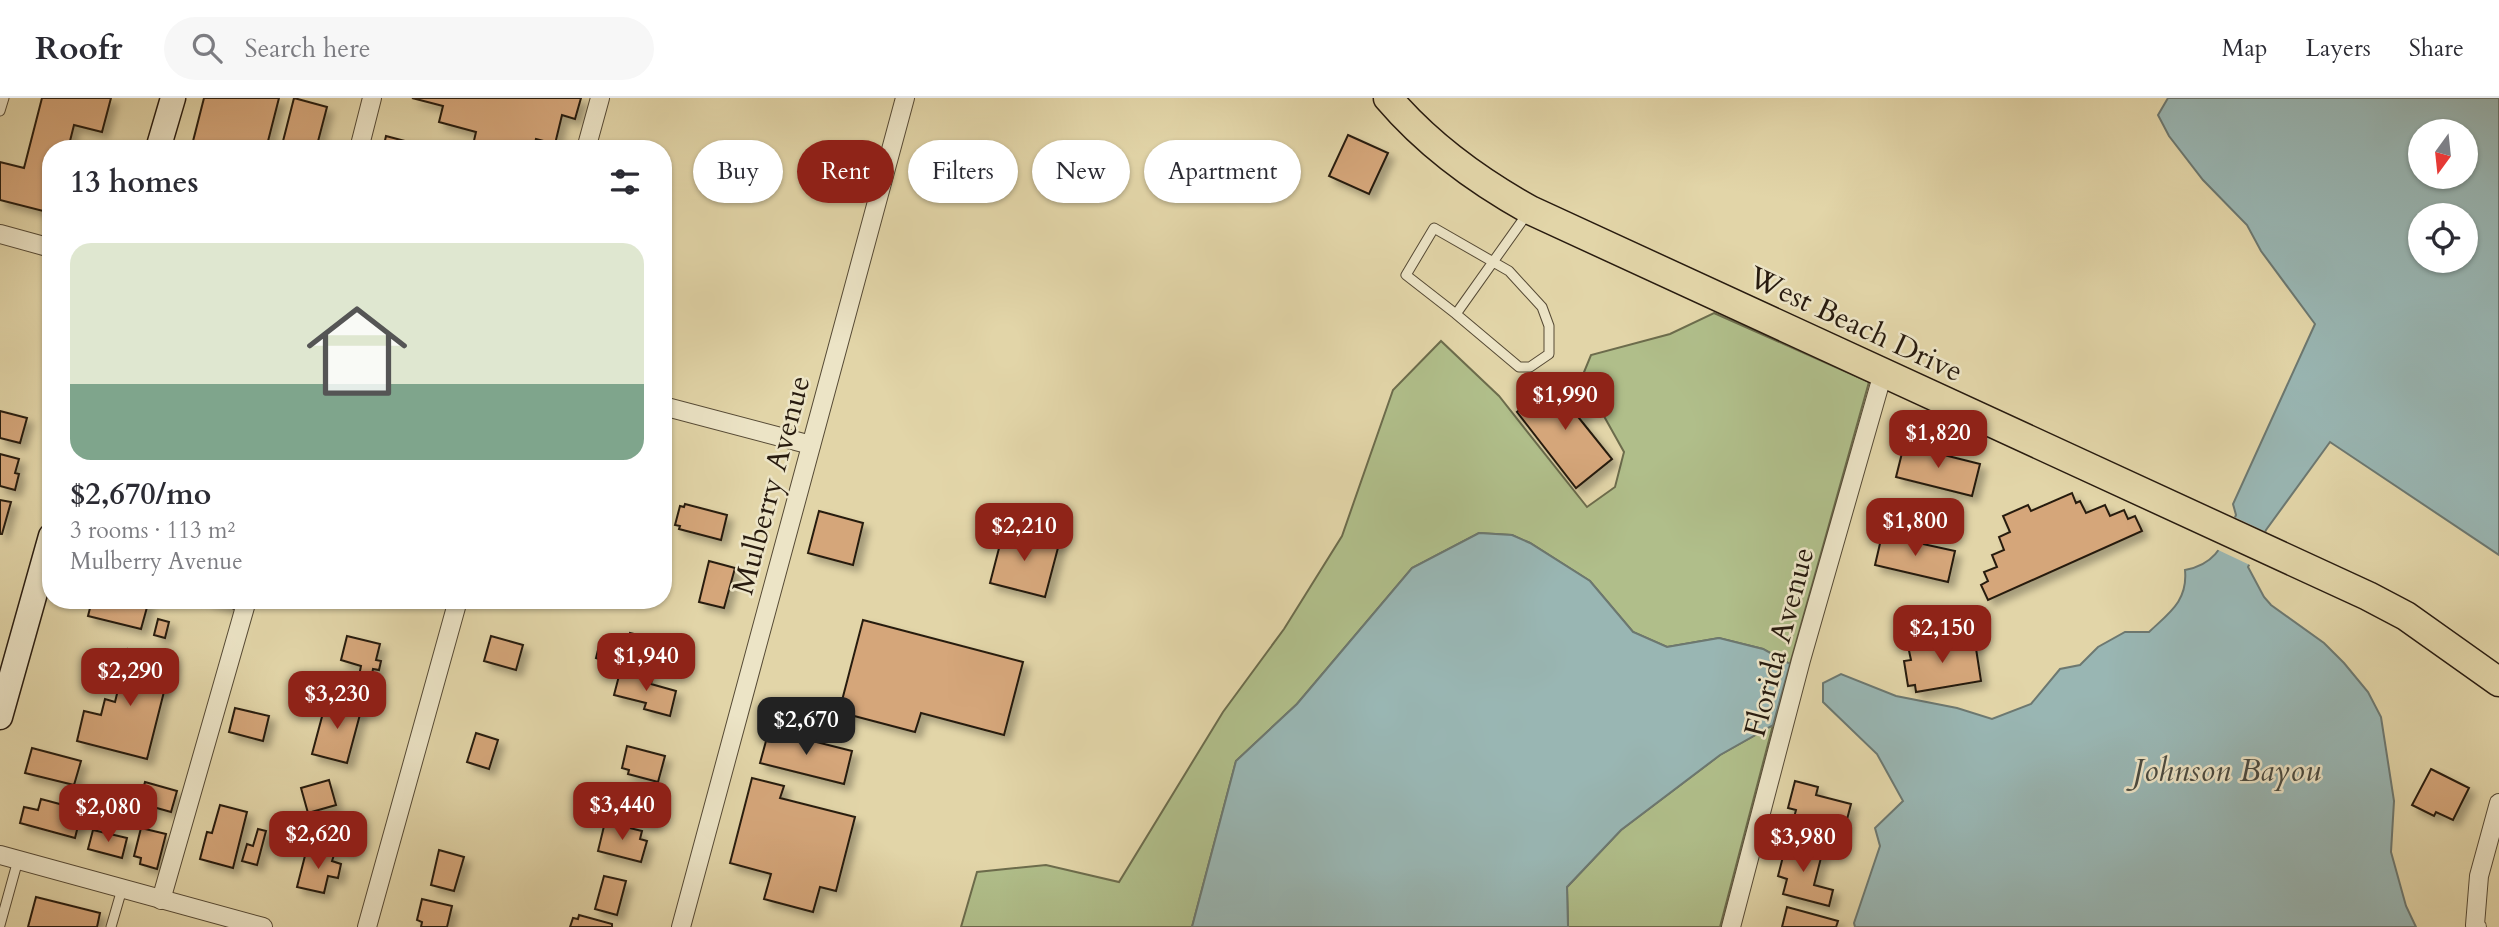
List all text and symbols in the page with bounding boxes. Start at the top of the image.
search box [164,17,654,80]
text: Roofr [35,26,122,71]
icon: search [188,29,226,67]
text: Search here [244,31,370,66]
text: Map [2222,32,2268,65]
text: Layers [2306,32,2371,65]
text: Share [2409,32,2464,65]
north arrow [2408,119,2478,189]
map controls [2408,119,2478,273]
chip: Buy [693,140,783,203]
chip: Rent [797,140,894,203]
chip: Filters [908,140,1018,203]
chip: New [1032,140,1130,203]
chip: Apartment [1144,140,1301,203]
text: 13 homes [70,162,199,203]
icon: filters [606,163,644,201]
button: locate [2408,203,2478,273]
street label: West Beach Drive [1741,256,1970,392]
icon: home [294,288,420,414]
street label: Mulberry Avenue [723,371,820,599]
pin: $1,990 [1508,372,1622,432]
text: $1,990 [1532,379,1598,410]
pin: $1,820 [1881,410,1995,470]
text: $1,820 [1905,417,1971,448]
text: $2,670/mo [70,474,211,515]
pin: $1,800 [1858,498,1972,558]
pin: $2,210 [967,504,1081,563]
text: $1,800 [1882,505,1948,536]
text: $2,210 [991,510,1057,541]
text: 3 rooms · 113 m² [70,515,235,546]
street label: Florida Avenue [1734,543,1824,741]
text: Mulberry Avenue [70,546,243,577]
pin: $2,150 [1885,606,1999,665]
text: $2,150 [1909,612,1975,643]
pin: $1,940 [589,634,703,693]
text: $1,940 [613,640,679,671]
pin: $2,290 [73,648,187,708]
text: $2,290 [97,655,163,686]
pin: $3,230 [280,672,394,731]
text: $3,230 [304,678,370,709]
pin: $2,670 [749,698,863,757]
text: $2,670 [773,704,839,735]
water label: Johnson Bayou [2126,749,2321,793]
pin: $3,440 [565,782,679,842]
pin: $2,080 [51,784,165,844]
text: $3,440 [589,789,655,820]
text: $2,080 [75,791,141,822]
pin: $2,620 [261,812,375,871]
pin: $3,980 [1746,814,1860,874]
text: $2,620 [285,818,351,849]
text: $3,980 [1770,821,1836,852]

